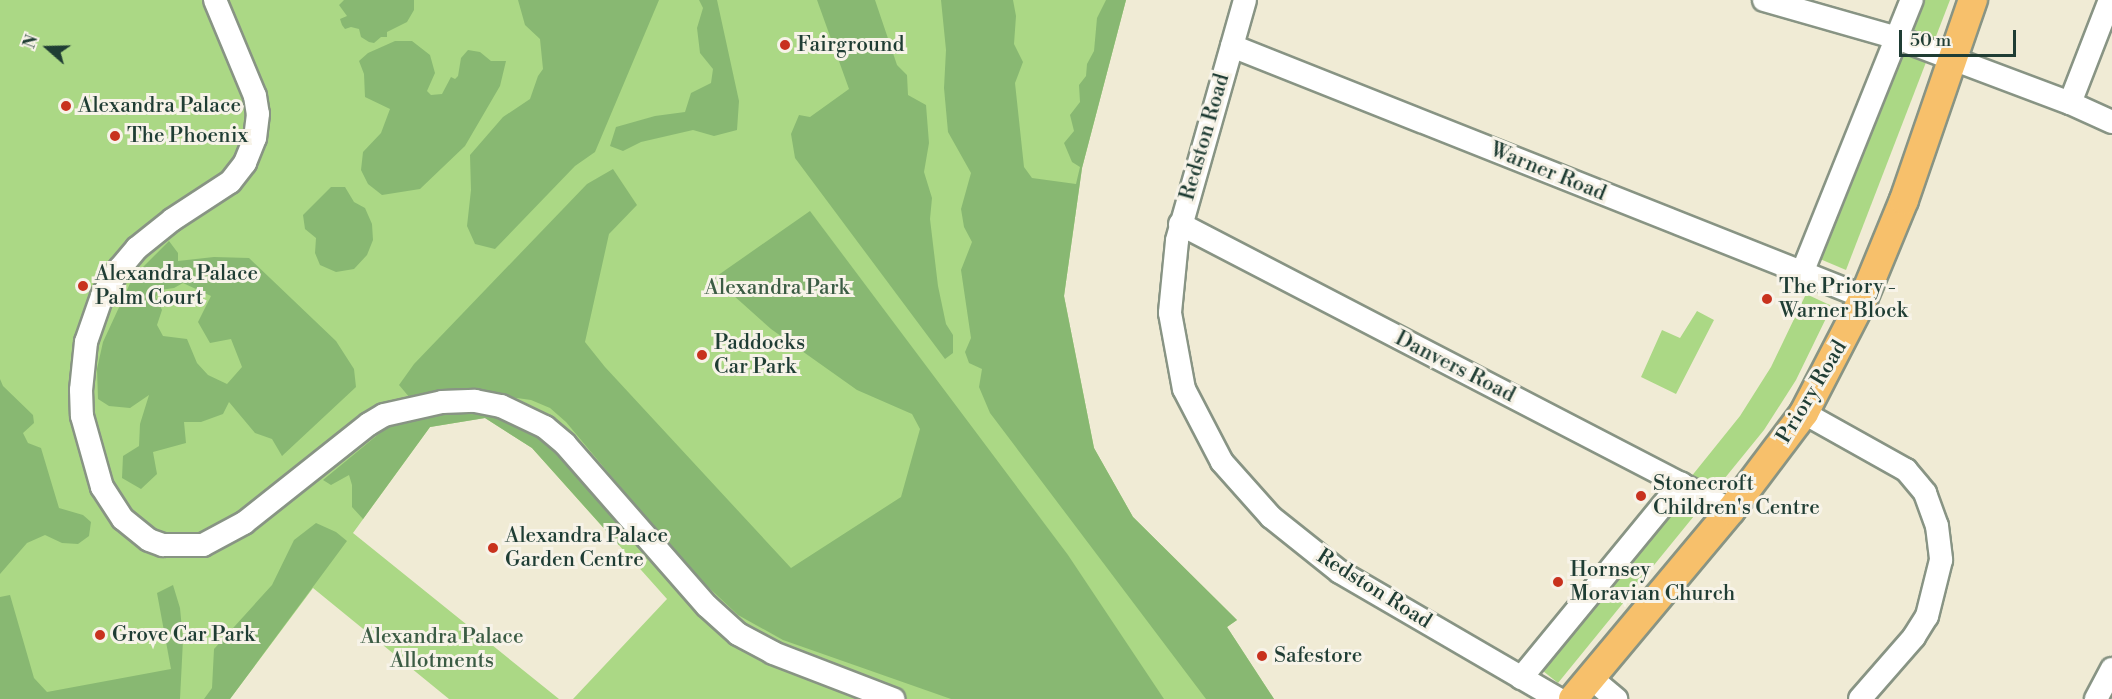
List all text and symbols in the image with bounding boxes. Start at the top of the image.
north arrow [18,18,78,78]
scale bar [1902,18,2019,56]
text: 50 m [1910,29,1951,52]
text: N [20,32,43,51]
place label: Fairground [797,32,904,58]
marker: Fairground [778,38,792,52]
street label: Redston Road [1175,71,1235,203]
place label: Alexandra Palace [78,93,241,119]
marker: Alexandra Palace [59,99,73,113]
place label: The Phoenix [127,123,248,149]
marker: The Phoenix [108,129,122,143]
street label: Warner Road [1486,137,1610,207]
place label: Alexandra Palace Palm Court [95,261,258,311]
place label: The Priory - Warner Block [1779,274,1908,324]
park label: Alexandra Park [705,275,849,301]
marker: Alexandra Palace Palm Court [76,279,90,293]
marker: The Priory - Warner Block [1760,292,1774,306]
street label: Danvers Road [1391,326,1519,408]
place label: Paddocks Car Park [714,330,805,380]
street label: Priory Road [1771,336,1853,448]
marker: Paddocks Car Park [695,348,709,362]
place label: Stonecroft Children's Centre [1653,471,1820,521]
marker: Stonecroft Children's Centre [1634,489,1648,503]
place label: Alexandra Palace Garden Centre [505,523,668,573]
marker: Alexandra Palace Garden Centre [486,541,500,555]
street label: Redston Road [1312,544,1436,634]
place label: Hornsey Moravian Church [1570,557,1735,607]
marker: Hornsey Moravian Church [1551,575,1565,589]
place label: Grove Car Park [112,622,255,648]
park label: Alexandra Palace Allotments [360,624,524,674]
marker: Grove Car Park [93,628,107,642]
place label: Safestore [1274,643,1362,669]
marker: Safestore [1255,649,1269,663]

